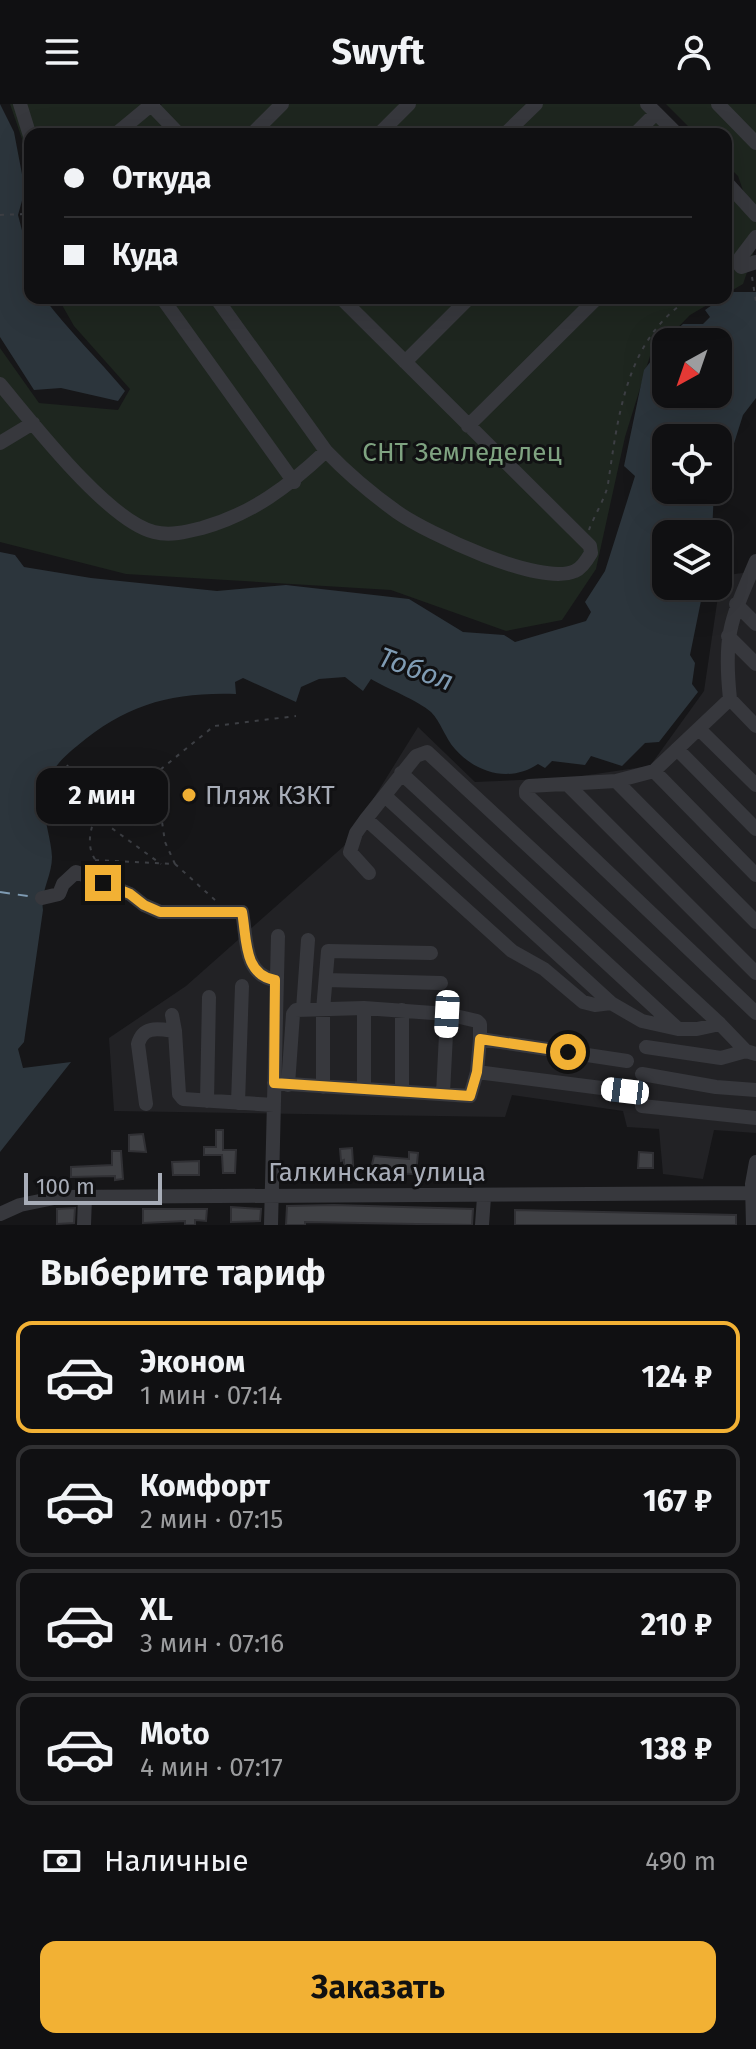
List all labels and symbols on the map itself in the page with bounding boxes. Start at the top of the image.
north arrow [652,328,732,408]
park label: СНТ Земледелец [362,437,562,468]
water label: Тобол [374,640,458,698]
callout: 2 мин [37,767,169,823]
place label: Пляж КЗКТ [205,780,335,811]
marker: Пляж КЗКТ [180,786,198,804]
route end [85,865,121,901]
car [434,989,460,1039]
route start [550,1034,586,1070]
car [600,1076,650,1106]
street label: Галкинская улица [268,1157,486,1188]
scale bar [24,1169,162,1205]

